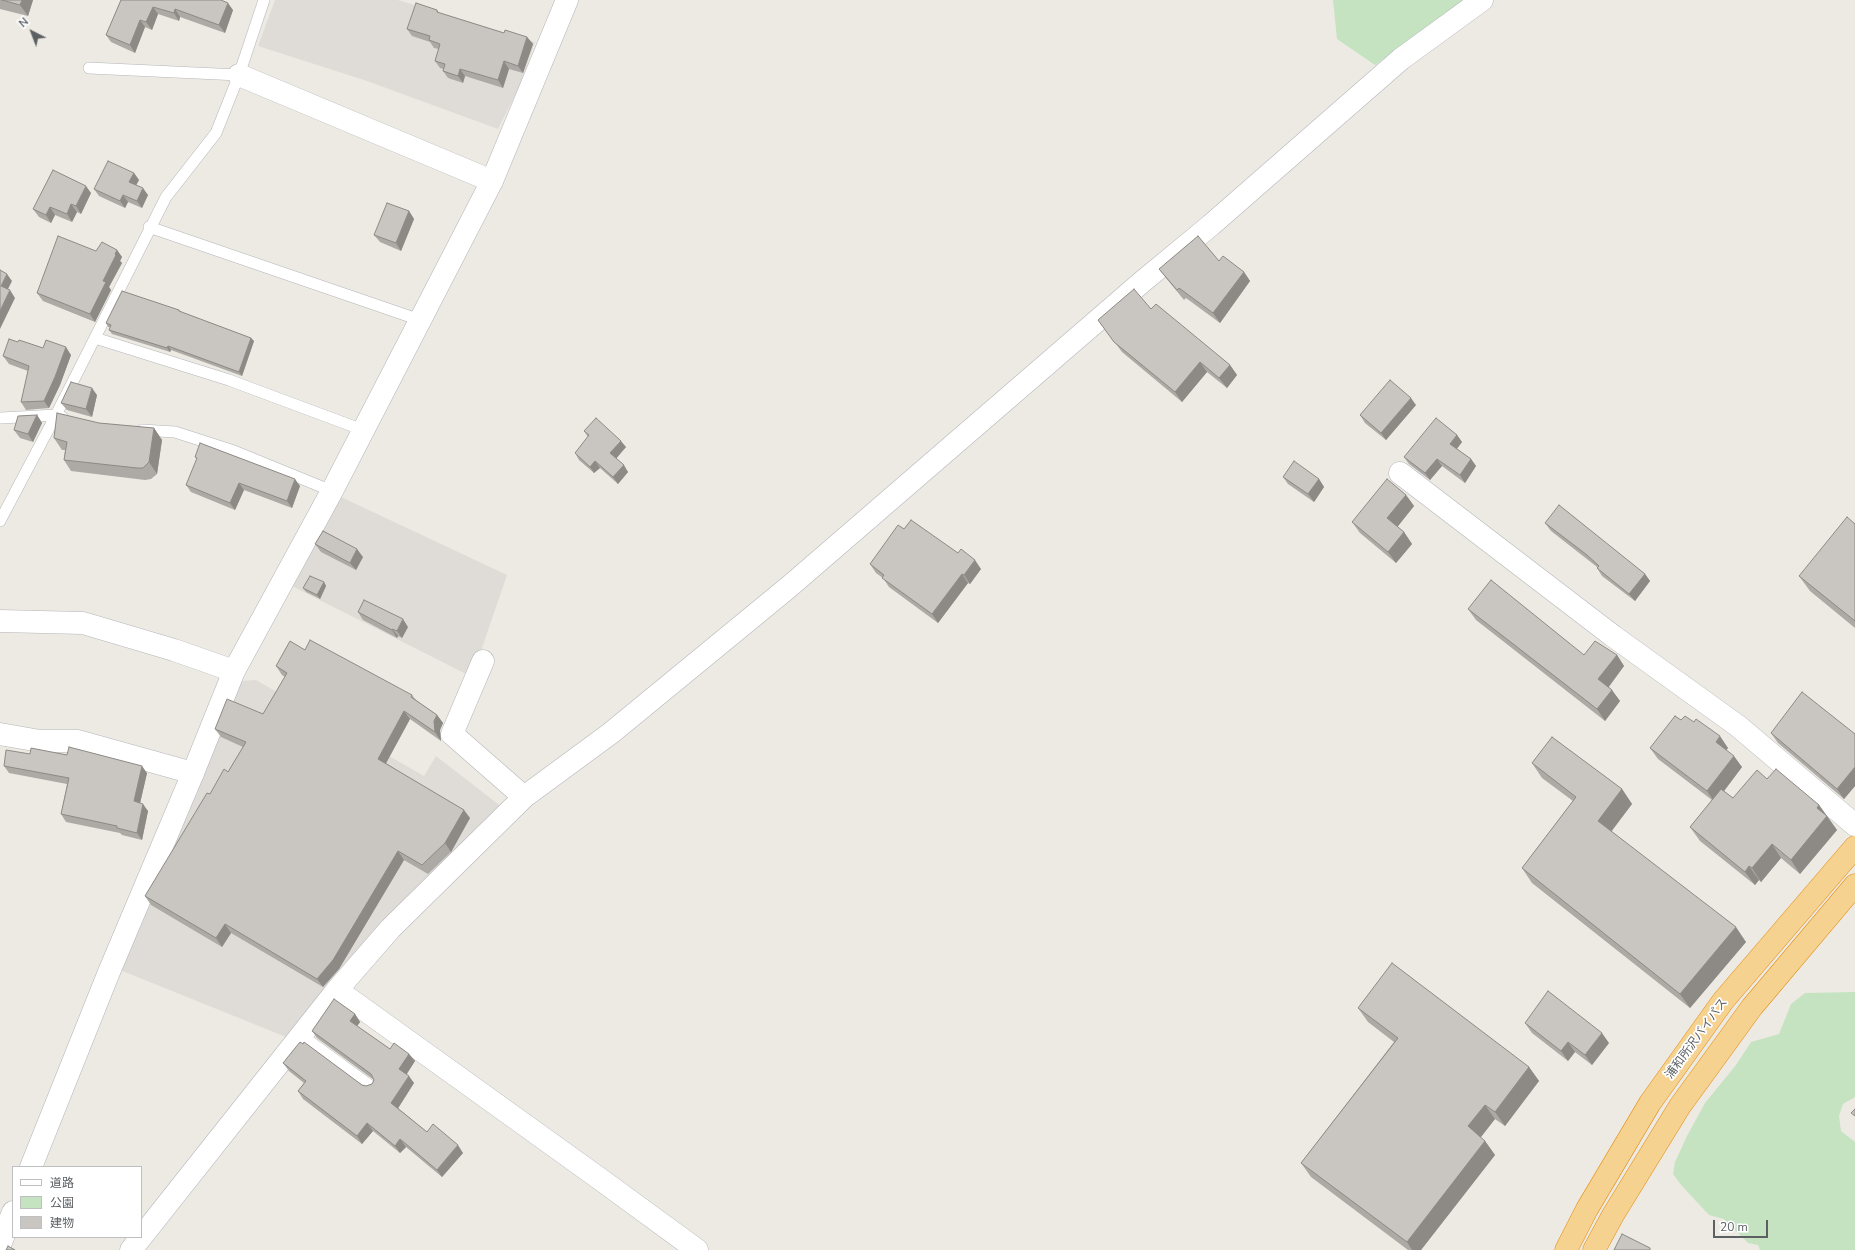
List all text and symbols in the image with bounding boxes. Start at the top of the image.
north arrow [12,12,52,52]
text: N [16,14,32,31]
street label: 浦和所沢バイパス [1663,996,1731,1082]
legend [12,1166,142,1238]
text: 道路 [50,1175,74,1191]
text: 公園 [50,1195,74,1211]
scale bar [1715,1212,1770,1238]
text: 建物 [50,1215,74,1231]
text: 20 m [1720,1219,1748,1235]

